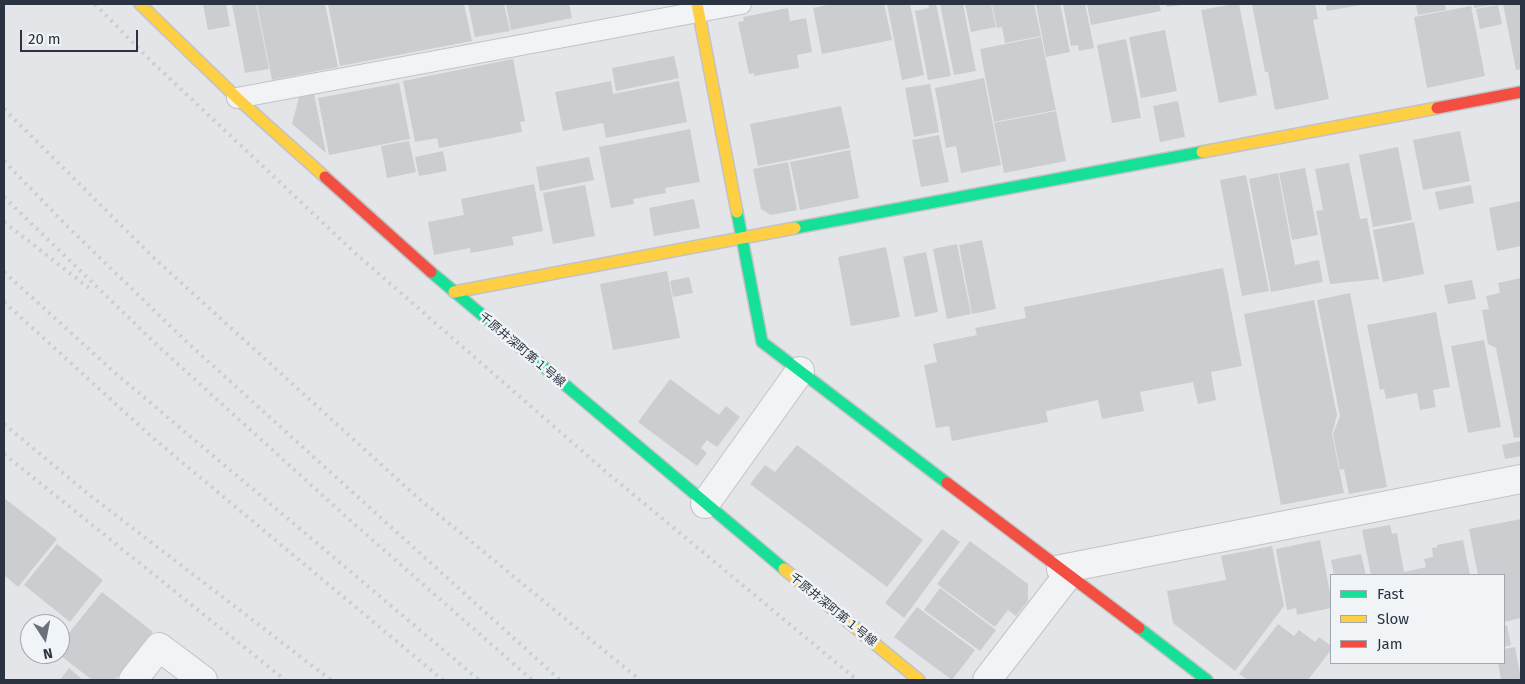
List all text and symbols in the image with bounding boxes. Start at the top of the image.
scale bar [22,20,140,52]
text: 20 m [28,30,61,48]
street label: 千原井深町第１号線 [476,310,568,390]
street label: 千原井深町第１号線 [787,570,879,650]
legend [1330,574,1505,664]
text: Fast [1377,585,1404,603]
text: Slow [1377,610,1409,628]
north arrow [20,614,70,664]
text: Jam [1377,635,1403,653]
text: N [42,644,54,662]

